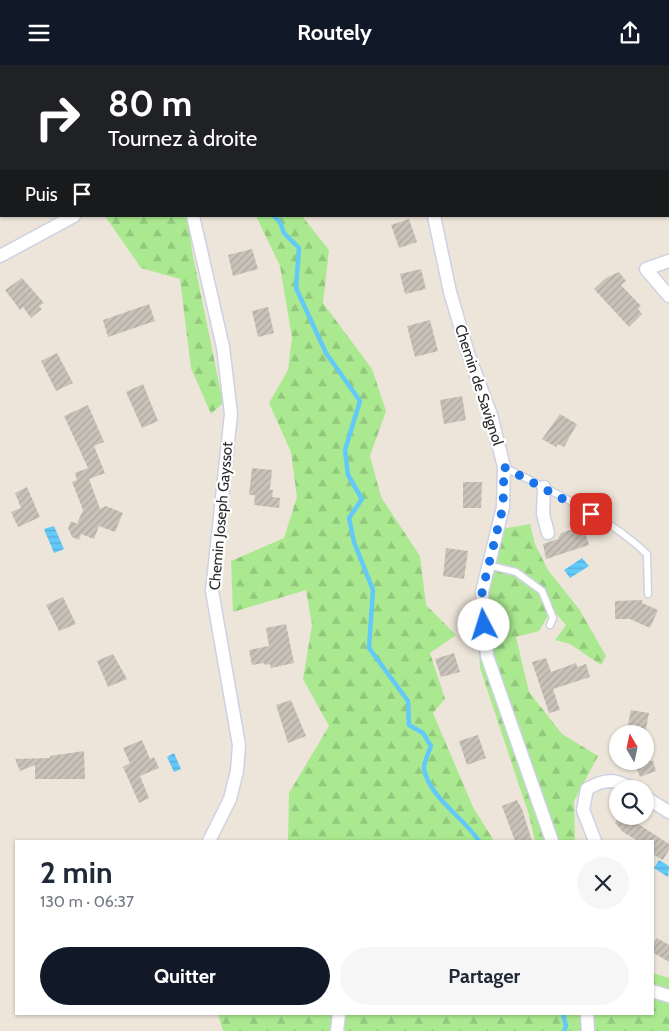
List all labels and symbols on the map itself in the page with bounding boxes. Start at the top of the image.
street label: Chemin de Savignol [451,322,507,448]
street label: Chemin Joseph Gayssot [206,441,236,591]
pin [570,493,612,535]
position arrow [457,598,509,650]
north arrow [609,725,654,770]

